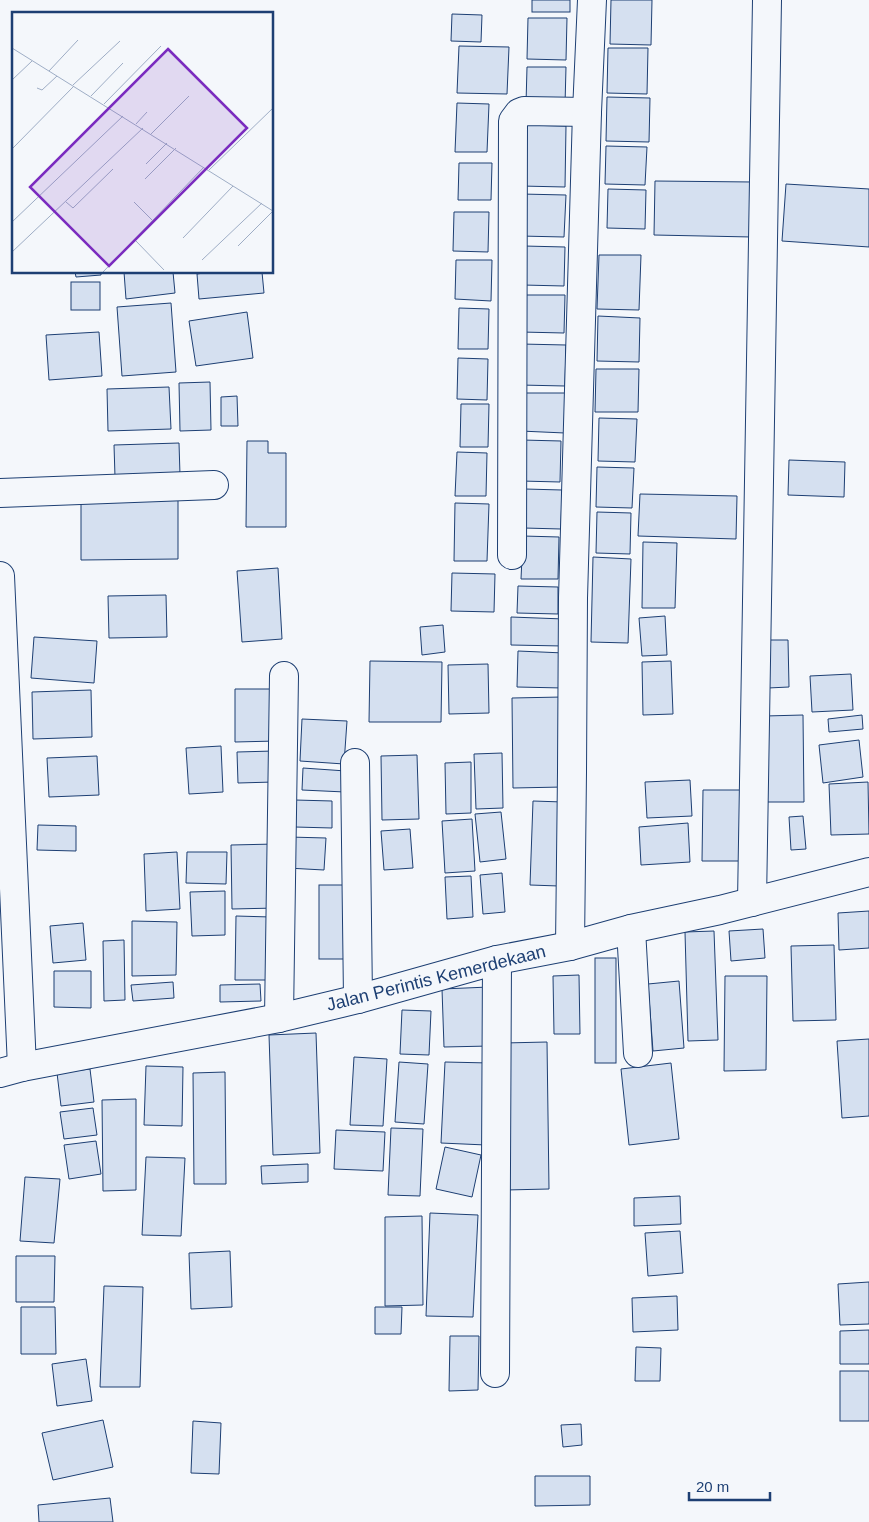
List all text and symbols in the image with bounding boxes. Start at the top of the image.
inset map [12,12,274,274]
street label: Jalan Perintis Kemerdekaan [324,941,548,1015]
scale bar [689,1470,770,1502]
text: 20 m [696,1478,729,1495]

